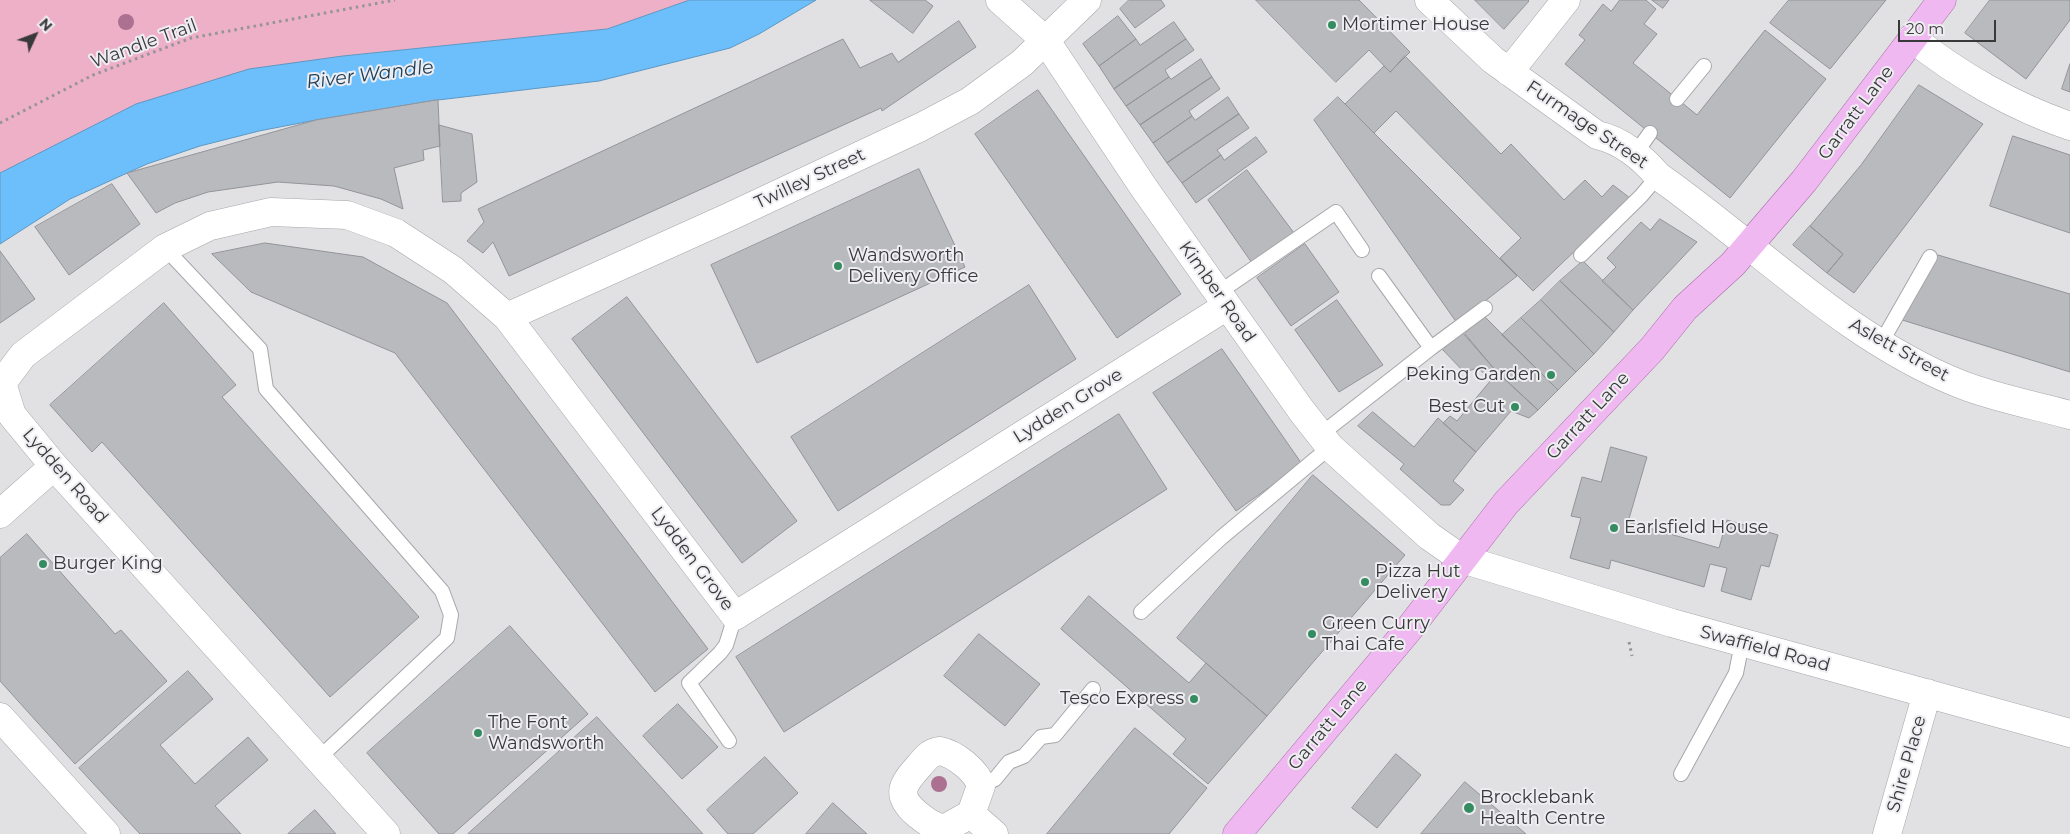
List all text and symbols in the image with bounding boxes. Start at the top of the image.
north arrow [10,10,60,60]
scale bar [1900,10,1998,42]
text: N [36,14,56,35]
place label: Mortimer House [1342,14,1490,36]
street label: Wandle Trail [88,15,200,73]
marker: Mortimer House [1326,19,1338,31]
text: 20 m [1906,19,1944,38]
water label: River Wandle [305,56,435,94]
street label: Garratt Lane [1814,62,1898,164]
street label: Furmage Street [1522,76,1652,174]
street label: Twilley Street [751,144,869,214]
street label: Kimber Road [1174,237,1260,347]
place label: Wandsworth Delivery Office [848,245,978,288]
marker: Wandsworth Delivery Office [832,260,844,272]
street label: Aslett Street [1845,314,1953,386]
street label: Lydden Grove [1009,364,1127,448]
place label: Peking Garden [1406,364,1541,386]
street label: Garratt Lane [1542,368,1634,464]
marker: Peking Garden [1545,369,1557,381]
place label: Best Cut [1428,396,1505,418]
marker: Best Cut [1509,401,1521,413]
street label: Lydden Road [18,424,112,528]
street label: Lydden Grove [646,503,738,615]
place label: Earlsfield House [1624,517,1768,539]
marker: Earlsfield House [1608,522,1620,534]
place label: Burger King [53,553,163,575]
marker: Burger King [37,558,49,570]
place label: Pizza Hut Delivery [1375,561,1461,604]
marker: Pizza Hut Delivery [1359,576,1371,588]
place label: Green Curry Thai Cafe [1322,613,1430,656]
street label: Swaffield Road [1698,621,1832,677]
marker: Green Curry Thai Cafe [1306,628,1318,640]
street label: Garratt Lane [1284,675,1372,775]
place label: Tesco Express [1060,688,1184,710]
marker: Tesco Express [1188,693,1200,705]
place label: The Font Wandsworth [488,712,604,754]
street label: Shire Place [1883,713,1931,815]
marker: The Font Wandsworth [472,727,484,739]
place label: Brocklebank Health Centre [1480,787,1605,830]
marker: Brocklebank Health Centre [1462,801,1476,815]

